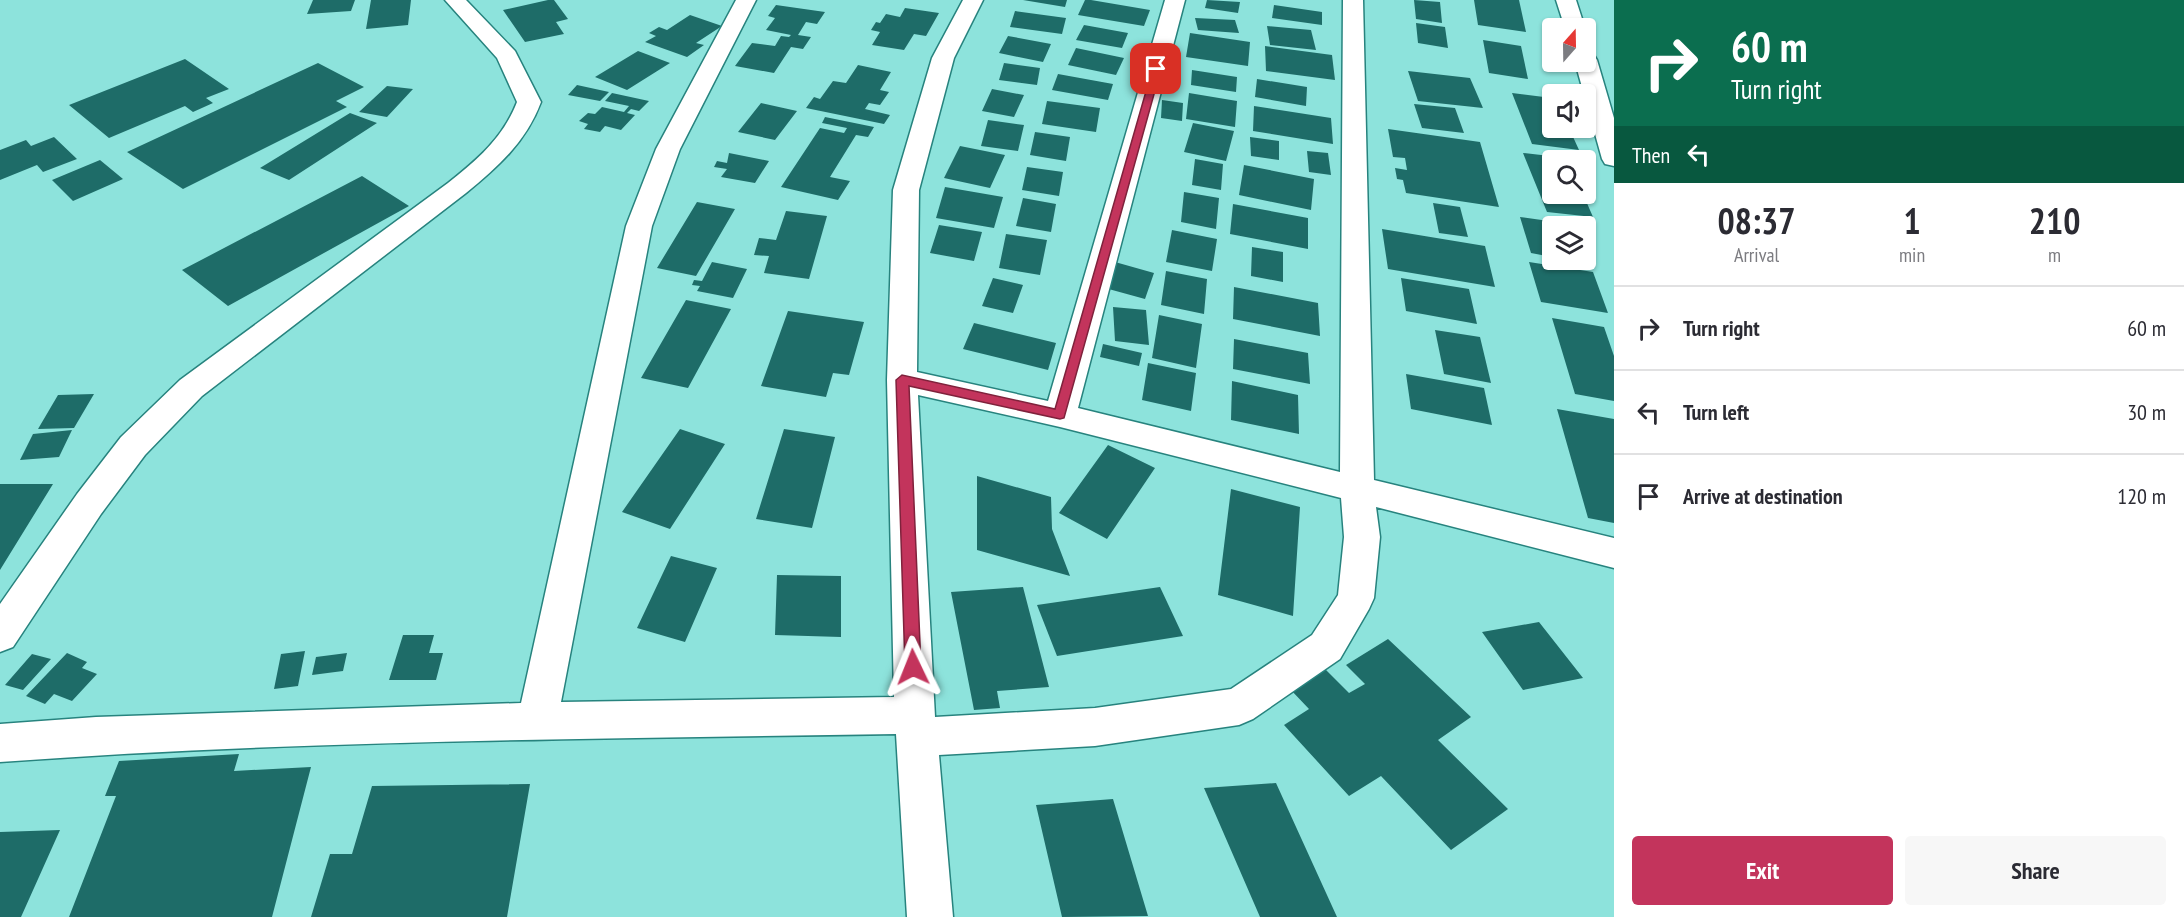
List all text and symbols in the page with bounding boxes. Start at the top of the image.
north arrow [1542,18,1596,72]
map controls [1542,18,1596,270]
text: 60 m [1731,19,1808,74]
icon: right [1632,24,1710,102]
pin [1130,43,1181,94]
icon: arrive [1139,52,1172,85]
text: Turn right [1731,72,1822,106]
button: sound [1542,84,1596,138]
icon: left [1682,138,1715,171]
text: Then [1632,141,1670,169]
button: search [1542,150,1596,204]
text: 08:37 [1718,197,1795,244]
text: 1 [1903,197,1921,244]
text: 210 [2029,197,2080,244]
button: layers [1542,216,1596,270]
text: Arrival [1734,242,1779,268]
text: min [1899,242,1925,268]
text: m [2048,242,2061,268]
icon: right [1632,312,1665,345]
text: Turn right [1683,314,1760,342]
text: 60 m [2127,314,2166,342]
icon: left [1632,396,1665,429]
text: Turn left [1683,398,1749,426]
text: 30 m [2127,398,2166,426]
icon: arrive [1632,480,1665,513]
text: Arrive at destination [1683,482,1843,510]
text: 120 m [2117,482,2166,510]
position arrow [881,635,945,699]
button: Exit [1632,836,1893,905]
button: Share [1905,836,2166,905]

